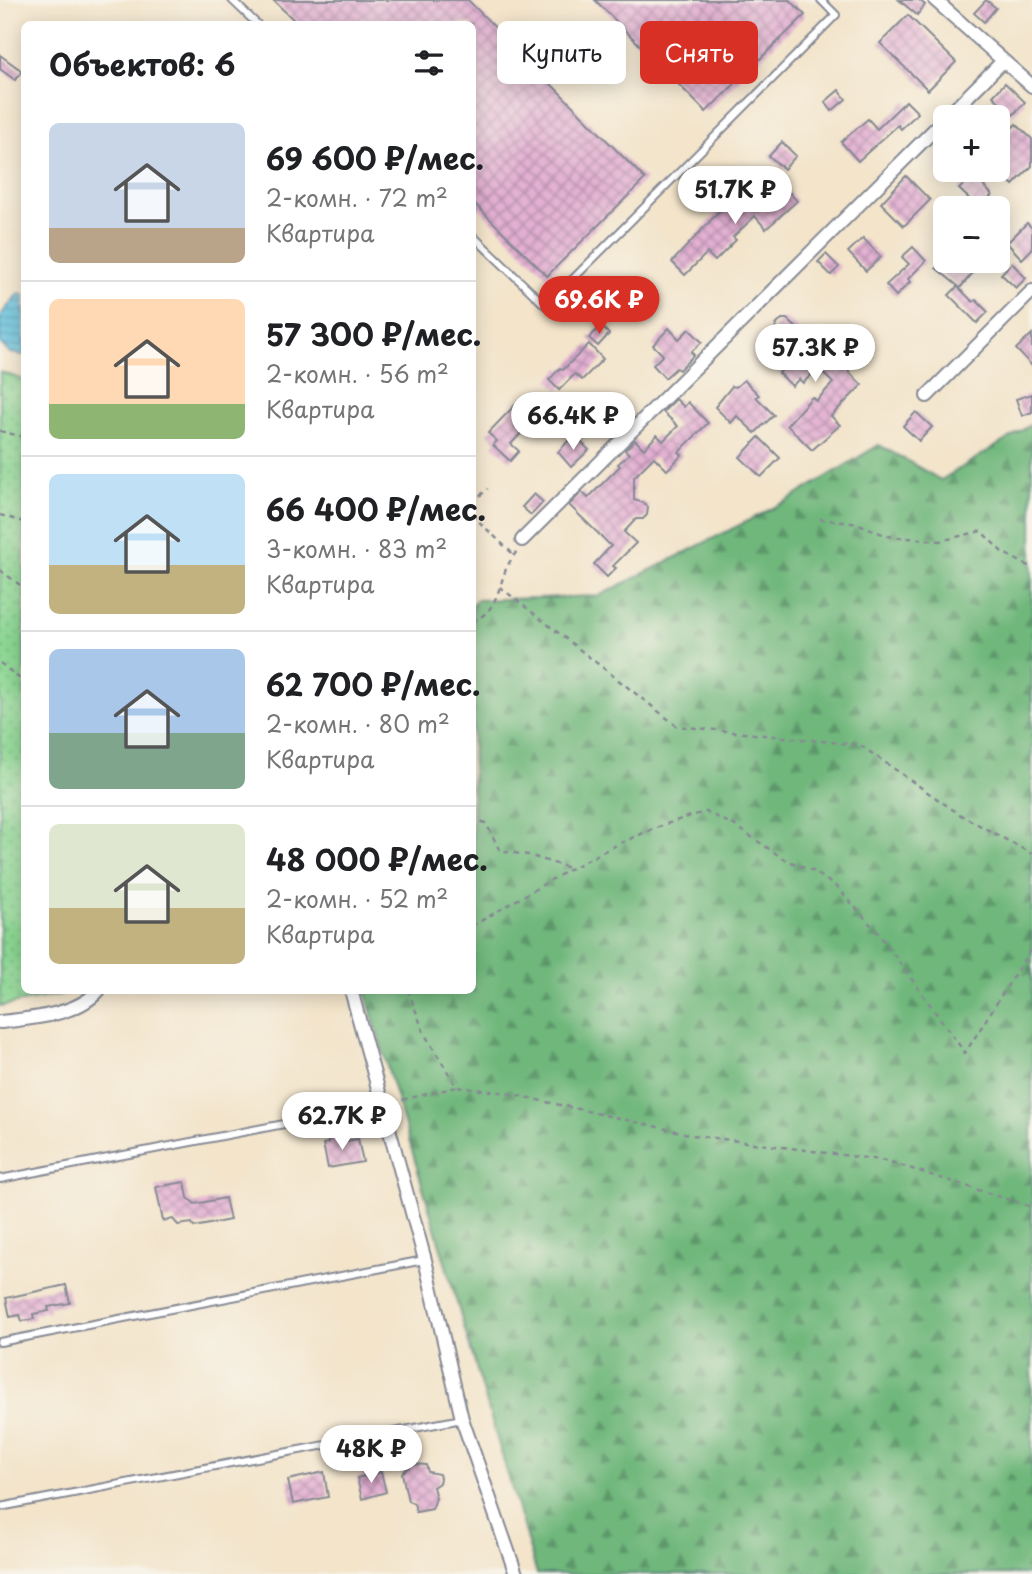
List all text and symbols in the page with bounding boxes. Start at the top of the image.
chip: Купить [497,21,626,84]
chip: Снять [640,21,758,84]
text: Объектов: 6 [49,41,235,86]
icon: filters [410,44,448,82]
map controls [933,105,1010,273]
button: + [933,105,1010,182]
text: 69 600 ₽/мес. [266,135,484,180]
icon: home [105,151,189,235]
pin: 51.7K ₽ [670,166,800,226]
text: 51.7K ₽ [694,171,776,206]
text: 2-комн. · 72 m² [266,180,448,215]
button: − [933,196,1010,273]
text: Квартира [266,215,374,250]
pin: 69.6K ₽ [534,276,664,336]
text: 69.6K ₽ [554,281,644,316]
text: 57 300 ₽/мес. [266,311,481,356]
pin: 57.3K ₽ [750,324,880,384]
icon: home [105,327,189,411]
text: 57.3K ₽ [771,329,859,364]
text: 2-комн. · 56 m² [266,356,449,391]
text: Квартира [266,391,374,426]
pin: 66.4K ₽ [508,392,638,452]
text: 66.4K ₽ [527,397,619,432]
text: 66 400 ₽/мес. [266,486,486,531]
icon: home [105,502,189,586]
text: 3-комн. · 83 m² [266,531,447,566]
text: Квартира [266,566,374,601]
text: 62 700 ₽/мес. [266,661,481,706]
icon: home [105,677,189,761]
text: 2-комн. · 80 m² [266,706,450,741]
text: Квартира [266,741,374,776]
text: 48 000 ₽/мес. [266,836,488,881]
icon: home [105,852,189,936]
text: 2-комн. · 52 m² [266,881,448,916]
text: Квартира [266,916,374,951]
pin: 62.7K ₽ [277,1092,407,1152]
text: 62.7K ₽ [298,1097,386,1132]
pin: 48K ₽ [322,1426,420,1485]
text: 48K ₽ [336,1430,406,1465]

